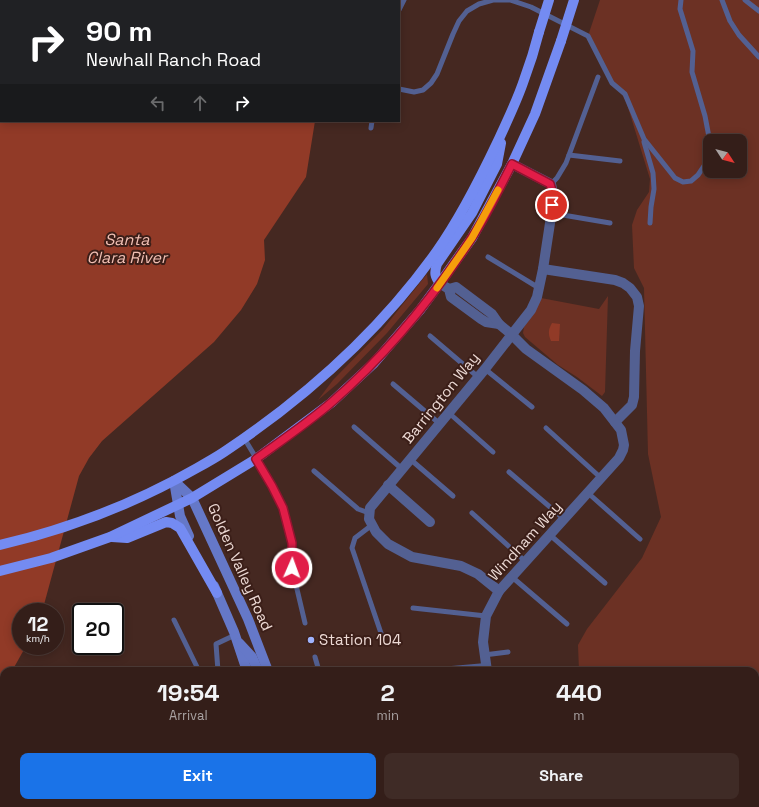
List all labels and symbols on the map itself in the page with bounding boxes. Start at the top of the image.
north arrow [703,134,747,178]
pin [535,188,569,222]
water label: Santa Clara River [87,229,169,268]
street label: Barrington Way [398,348,483,447]
street label: Windham Way [484,497,565,584]
street label: Golden Valley Road [204,500,277,634]
position arrow [271,547,313,589]
speed limit sign: 20 [72,603,124,655]
place label: Station 104 [319,630,401,649]
marker: Station 104 [306,635,316,645]

